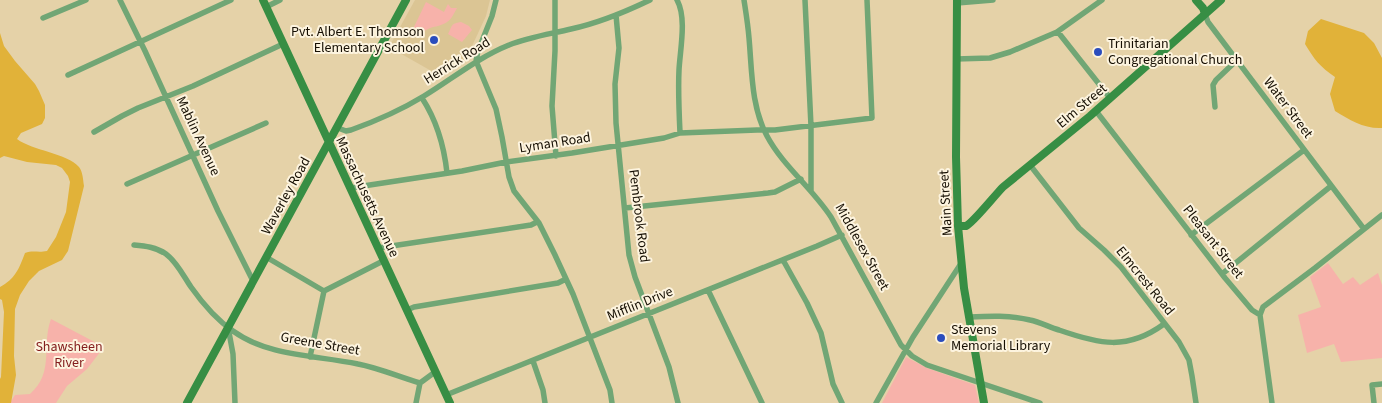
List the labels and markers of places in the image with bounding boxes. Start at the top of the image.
place label: Pvt. Albert E. Thomson Elementary School [291,22,424,58]
marker: Pvt. Albert E. Thomson Elementary School [428,34,440,46]
place label: Trinitarian Congregational Church [1108,34,1242,70]
marker: Trinitarian Congregational Church [1092,46,1104,58]
place label: Stevens Memorial Library [951,320,1051,356]
marker: Stevens Memorial Library [935,332,947,344]

